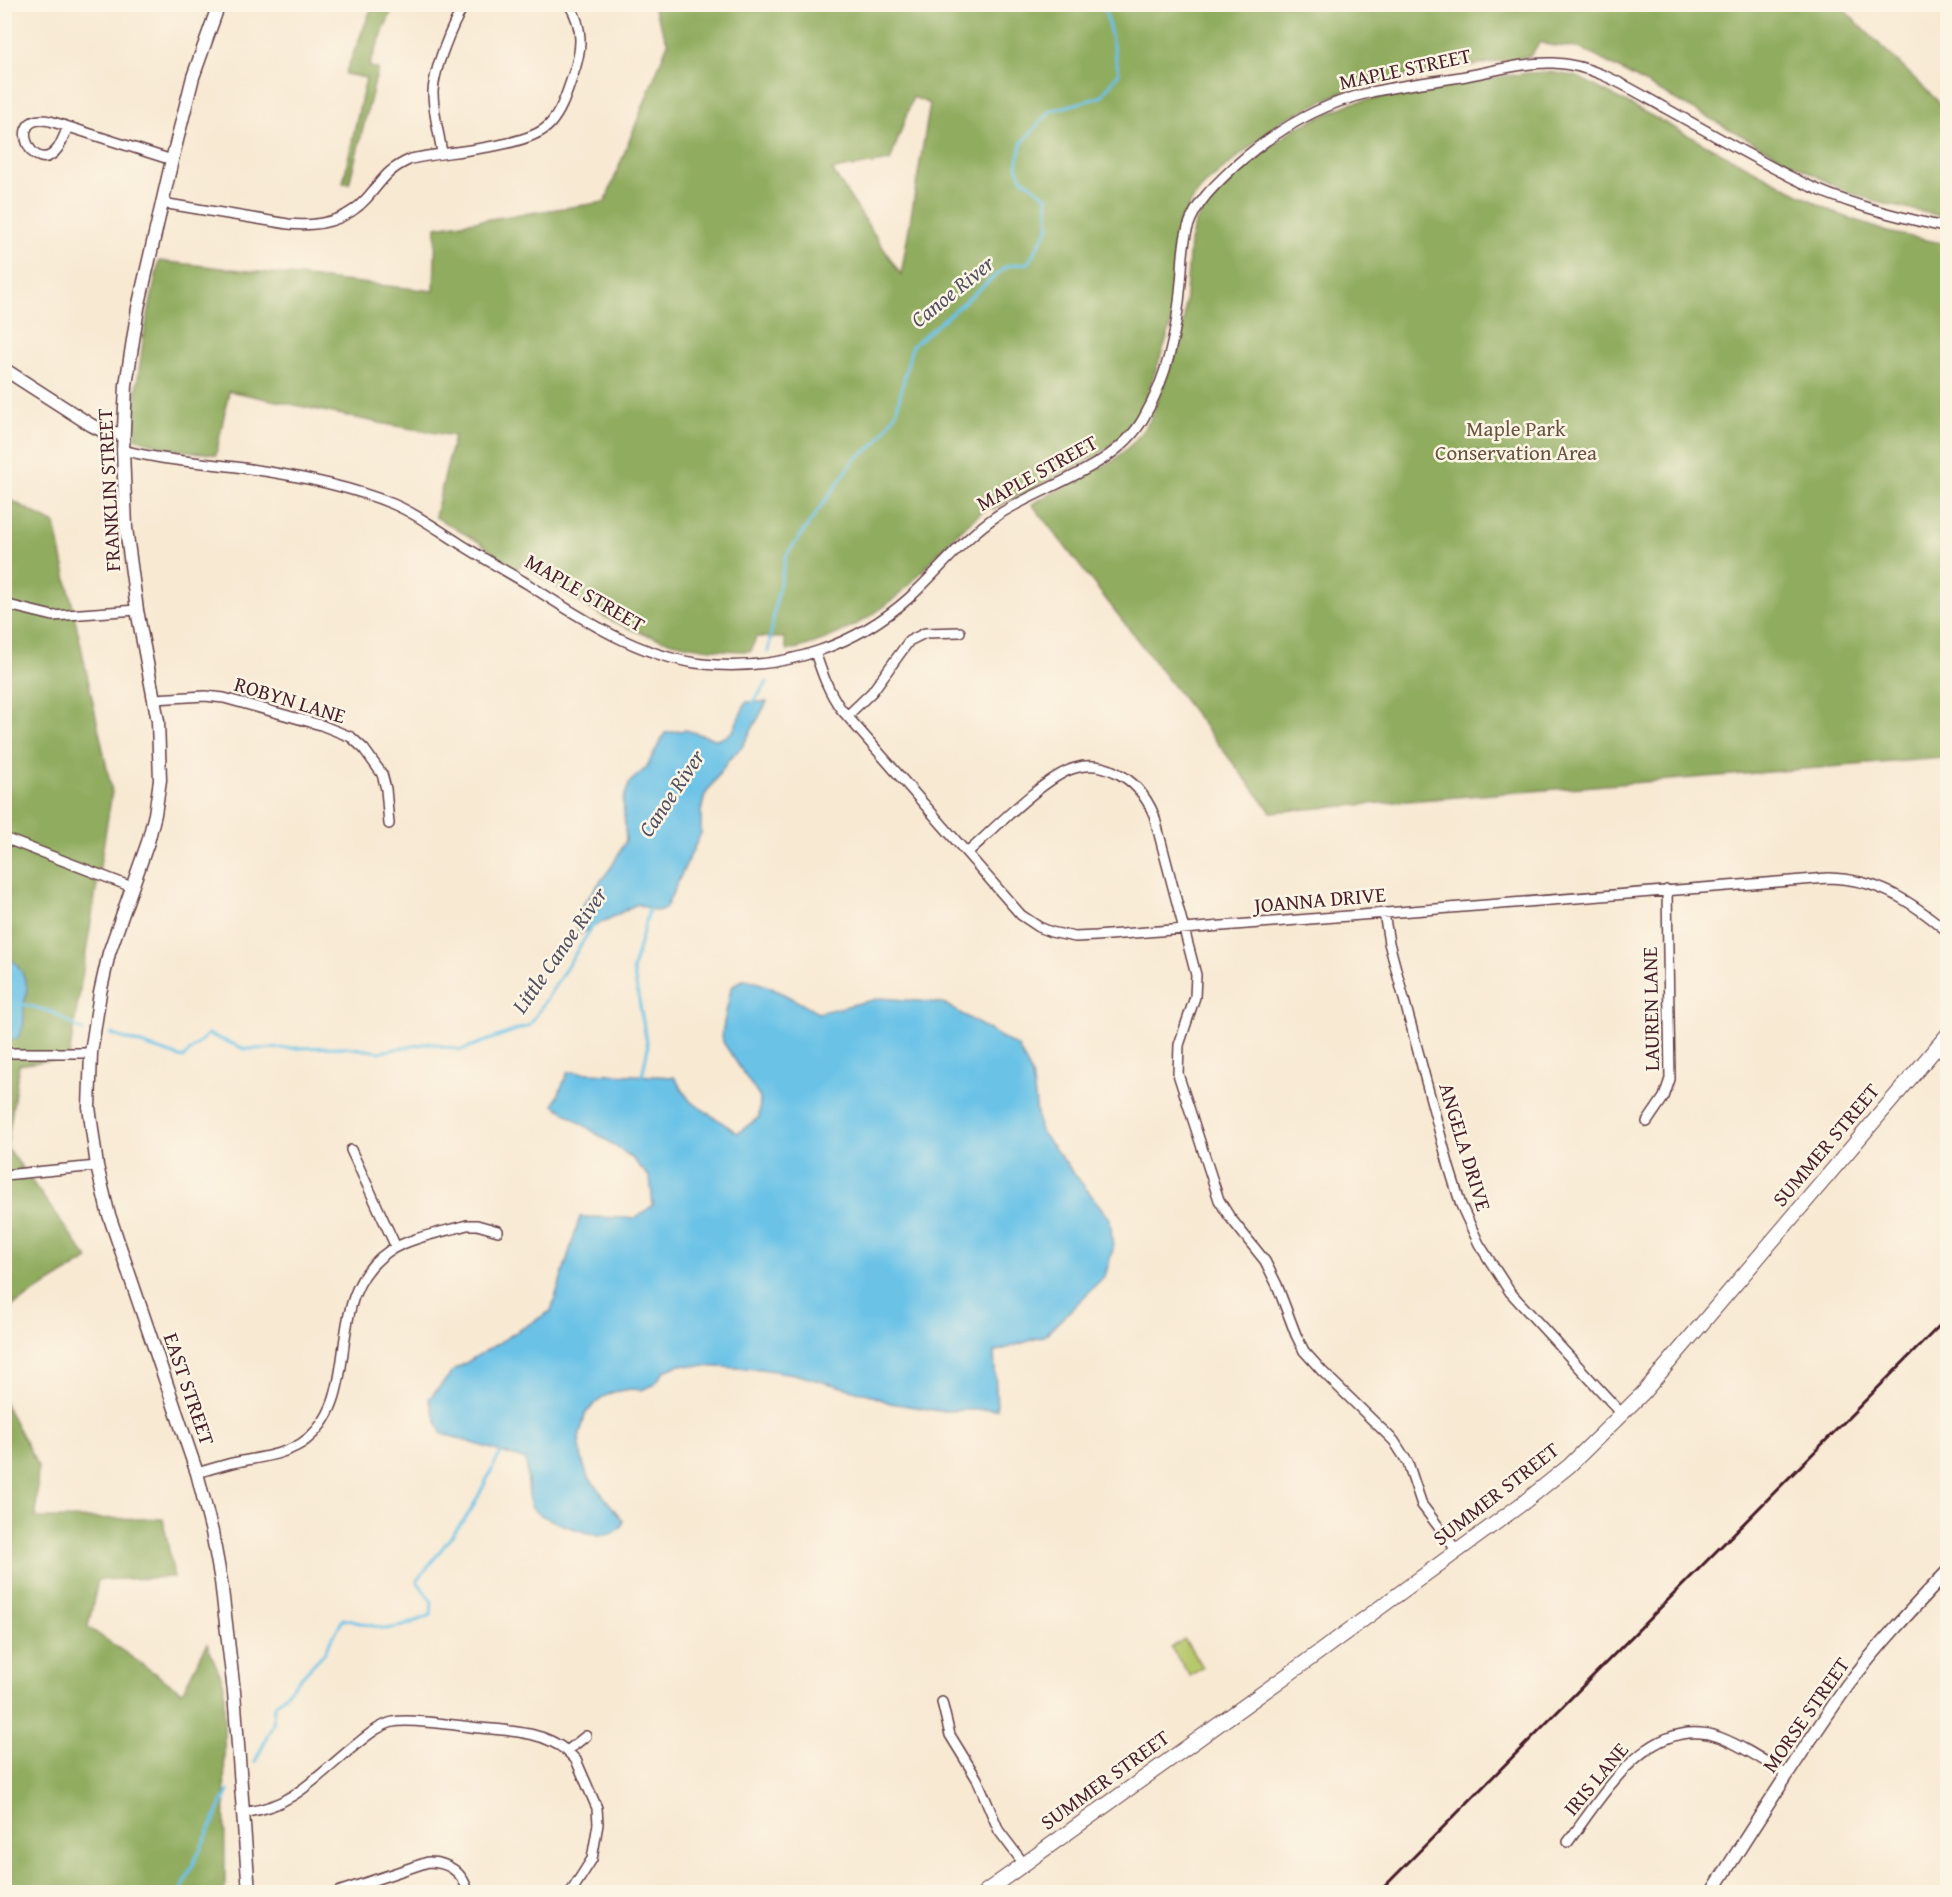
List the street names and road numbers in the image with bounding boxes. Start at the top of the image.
street label: MAPLE STREET [1336,39,1474,98]
street label: FRANKLIN STREET [89,407,128,572]
street label: MAPLE STREET [971,426,1103,519]
street label: MAPLE STREET [520,546,651,640]
street label: ROBYN LANE [231,668,350,731]
street label: JOANNA DRIVE [1250,878,1387,921]
street label: LAUREN LANE [1634,946,1667,1071]
street label: SUMMER STREET [1765,1076,1887,1213]
street label: ANGELA DRIVE [1431,1079,1500,1215]
street label: EAST STREET [156,1328,223,1449]
street label: SUMMER STREET [1426,1434,1566,1553]
street label: MORSE STREET [1754,1650,1857,1779]
street label: SUMMER STREET [1034,1722,1176,1837]
street label: IRIS LANE [1556,1735,1636,1822]

